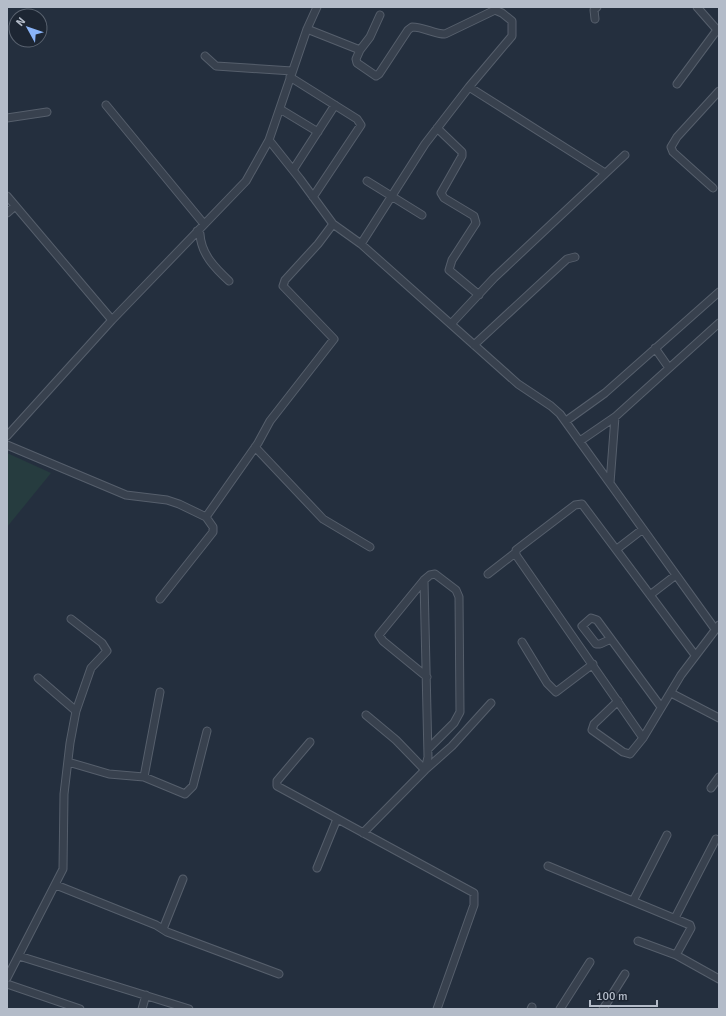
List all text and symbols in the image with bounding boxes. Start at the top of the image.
north arrow [8,8,48,48]
text: N [13,15,28,29]
scale bar [590,982,657,1008]
text: 100 m [596,989,628,1004]

